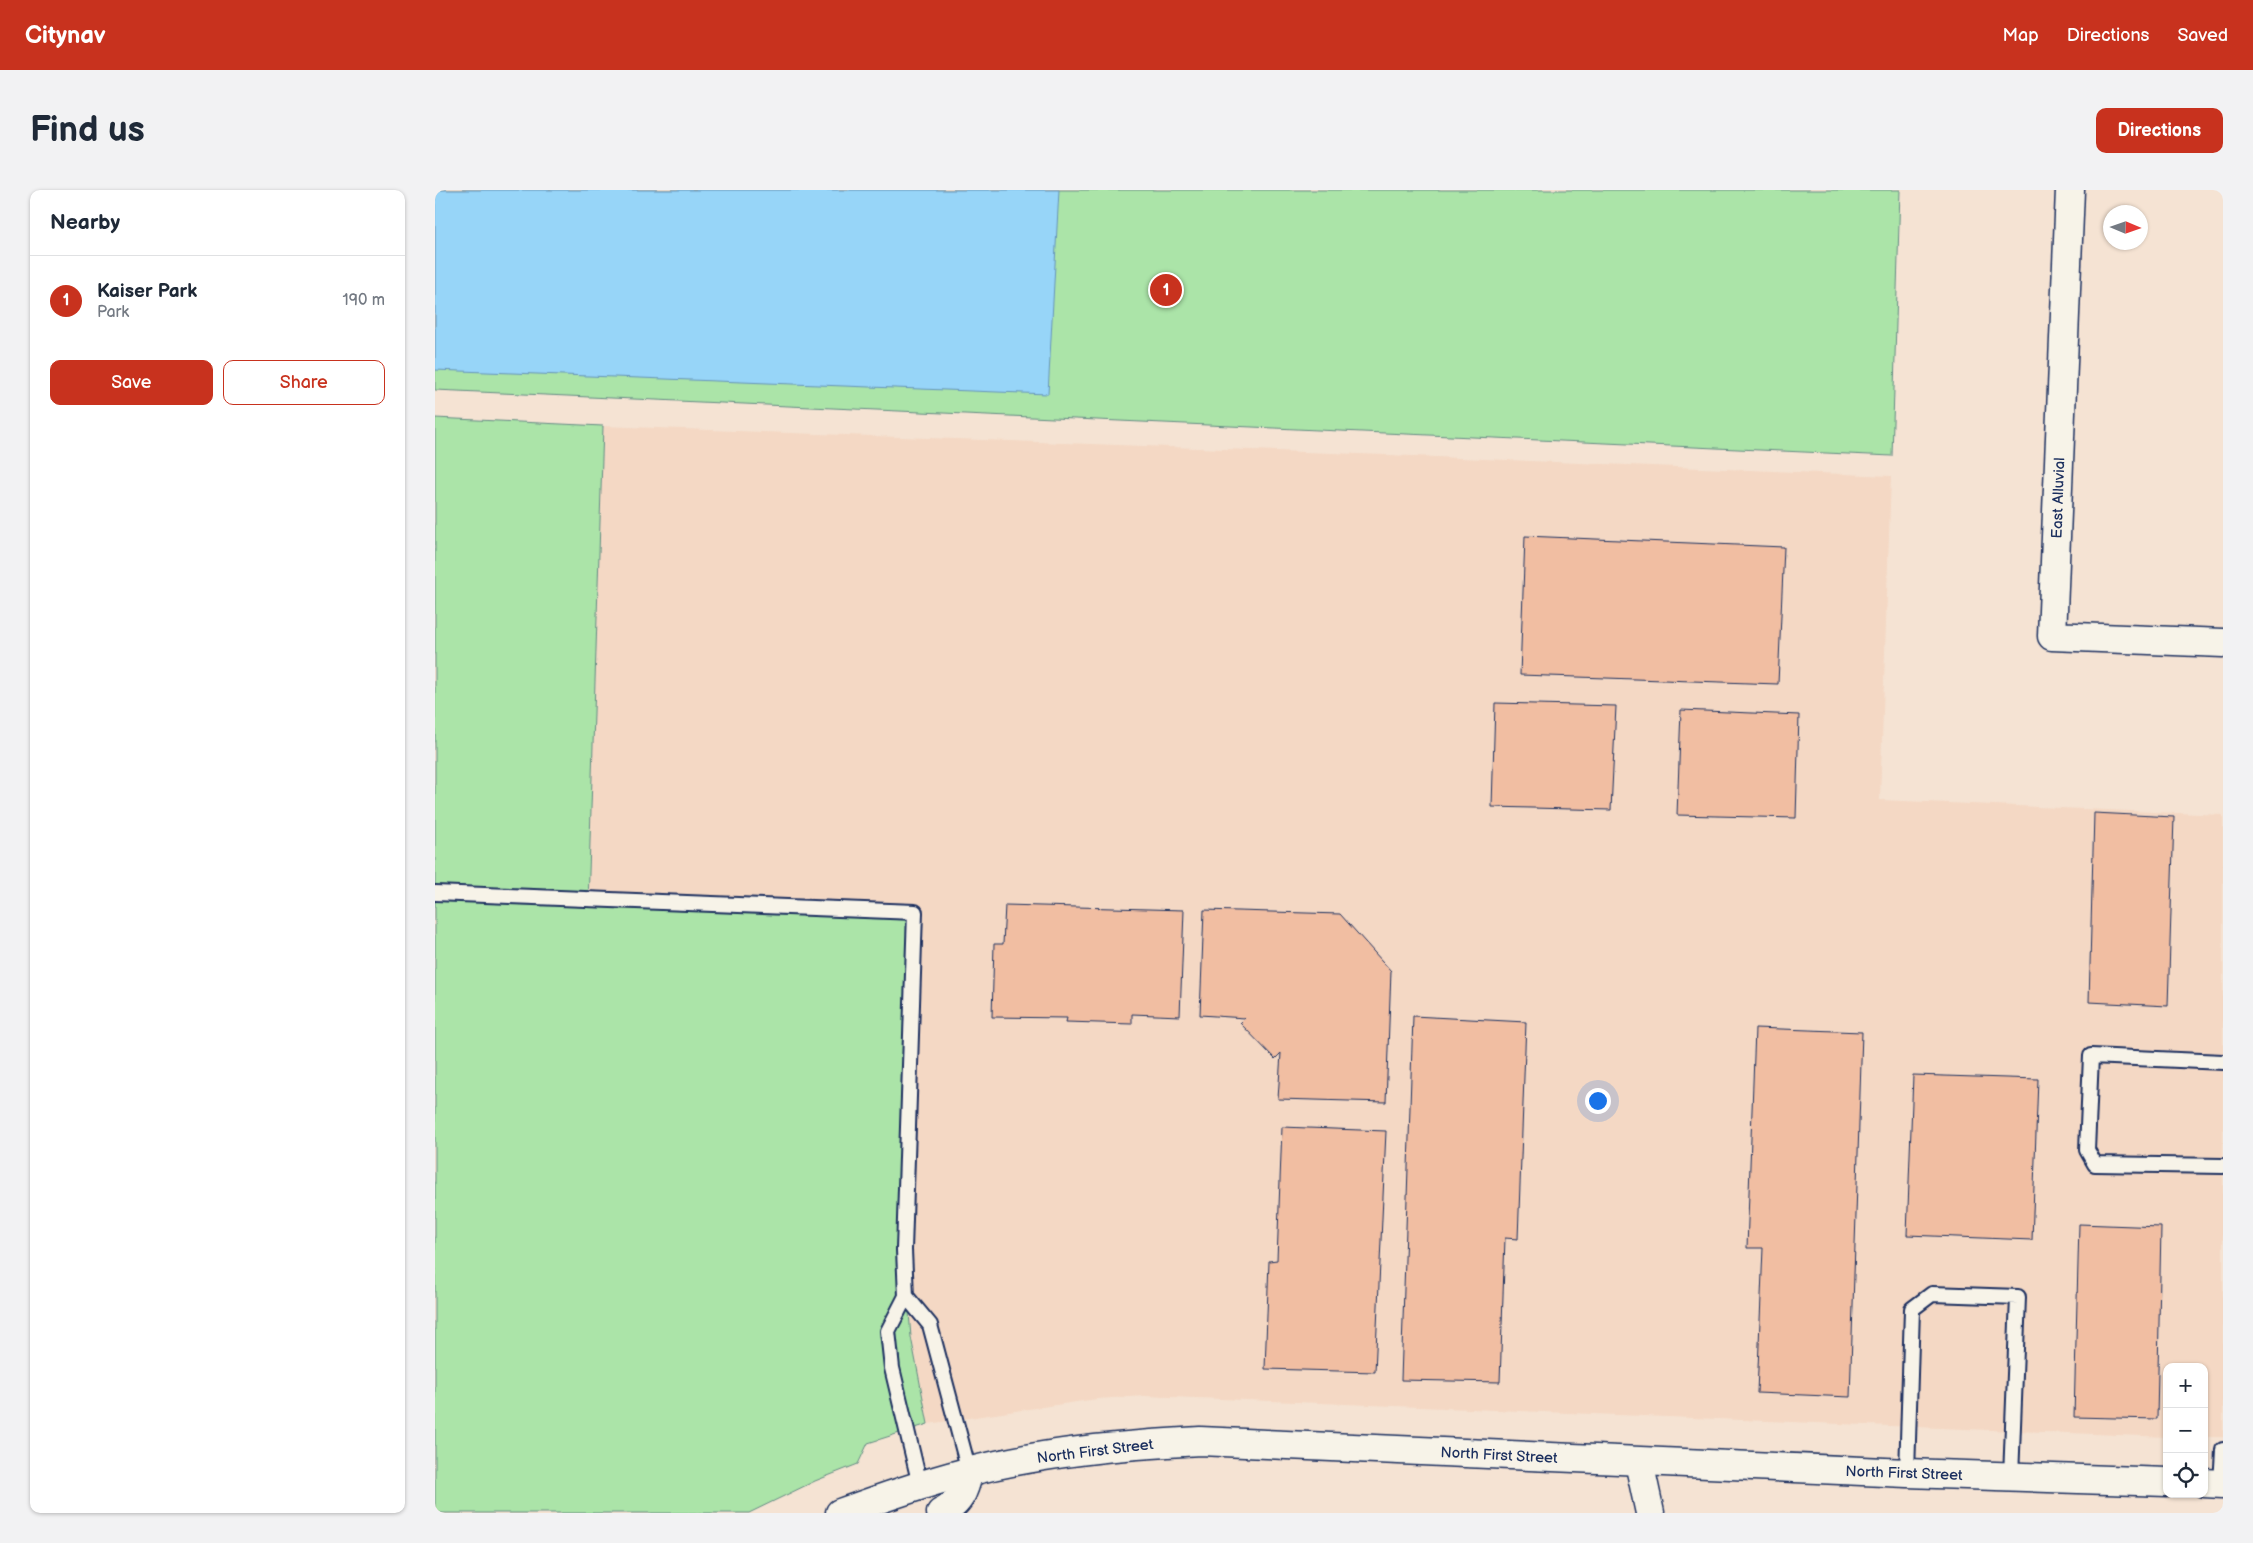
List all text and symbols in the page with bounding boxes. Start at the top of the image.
text: Citynav [25,21,106,50]
text: Map [2003,25,2039,46]
text: Directions [2067,25,2149,46]
text: Saved [2177,25,2228,46]
button: Directions [2096,108,2223,153]
text: Find us [30,109,145,152]
north arrow [2103,205,2148,250]
text: Nearby [50,210,120,235]
pin: 1 [1150,271,1182,309]
text: Kaiser Park [97,280,197,303]
text: 1 [63,291,69,310]
text: 190 m [343,291,385,310]
text: Park [97,303,129,322]
button: Save [50,360,213,405]
button: Share [223,360,385,405]
street label: East Alluvial [2048,457,2069,539]
your location [1585,1088,1611,1114]
map controls [2163,1363,2208,1498]
button: + [2163,1363,2208,1408]
button: − [2163,1408,2208,1453]
street label: North First Street [1036,1435,1155,1468]
street label: North First Street [1440,1443,1558,1468]
button: locate [2163,1453,2208,1498]
street label: North First Street [1845,1462,1963,1485]

